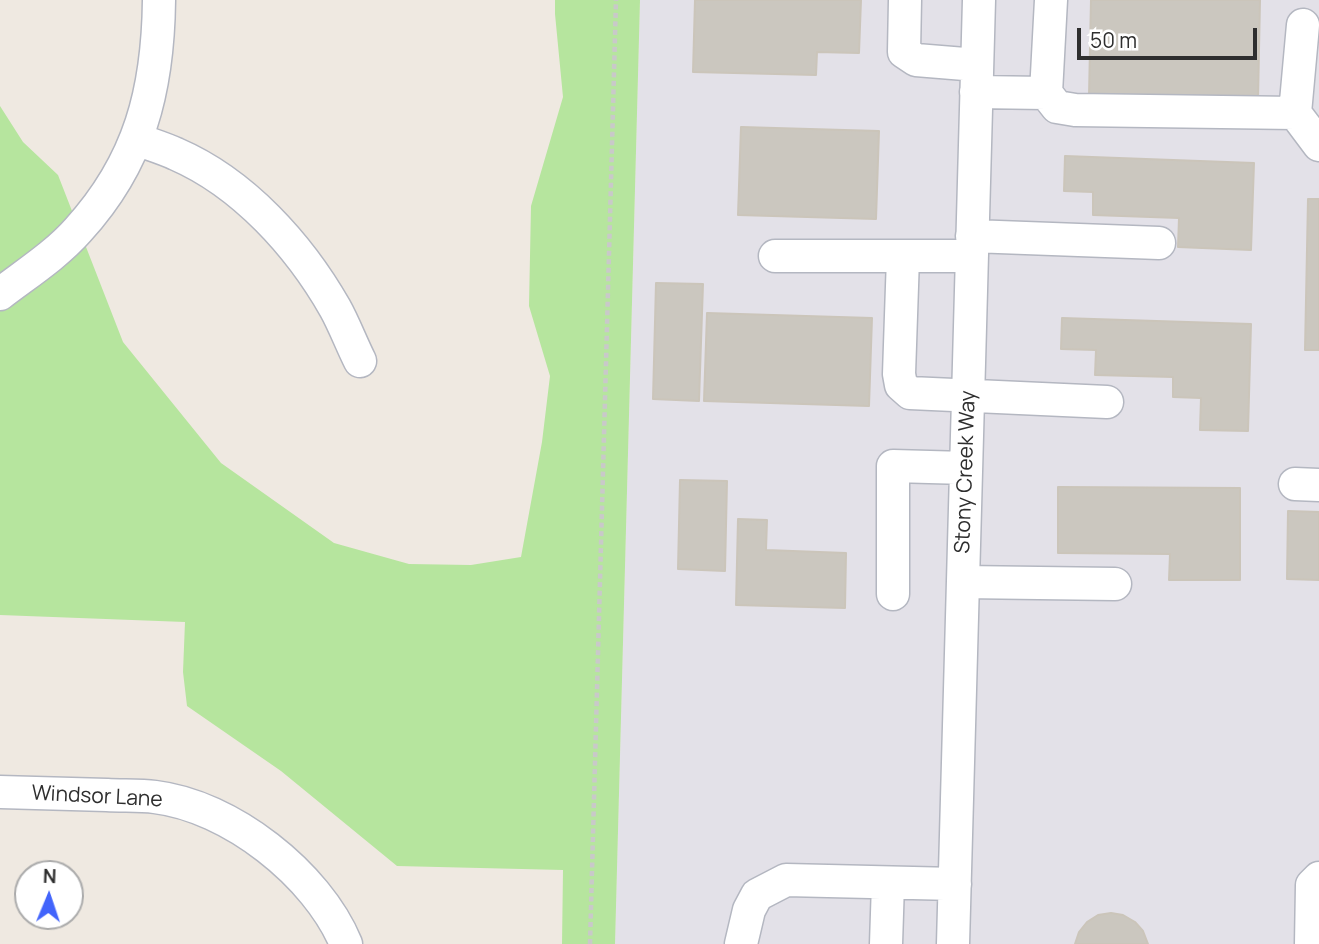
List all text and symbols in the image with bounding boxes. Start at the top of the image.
scale bar [1081,14,1261,58]
text: 50 m [1090,26,1137,54]
street label: Stony Creek Way [951,390,981,554]
street label: Windsor Lane [31,781,163,813]
north arrow [14,860,84,930]
text: N [42,863,57,889]

